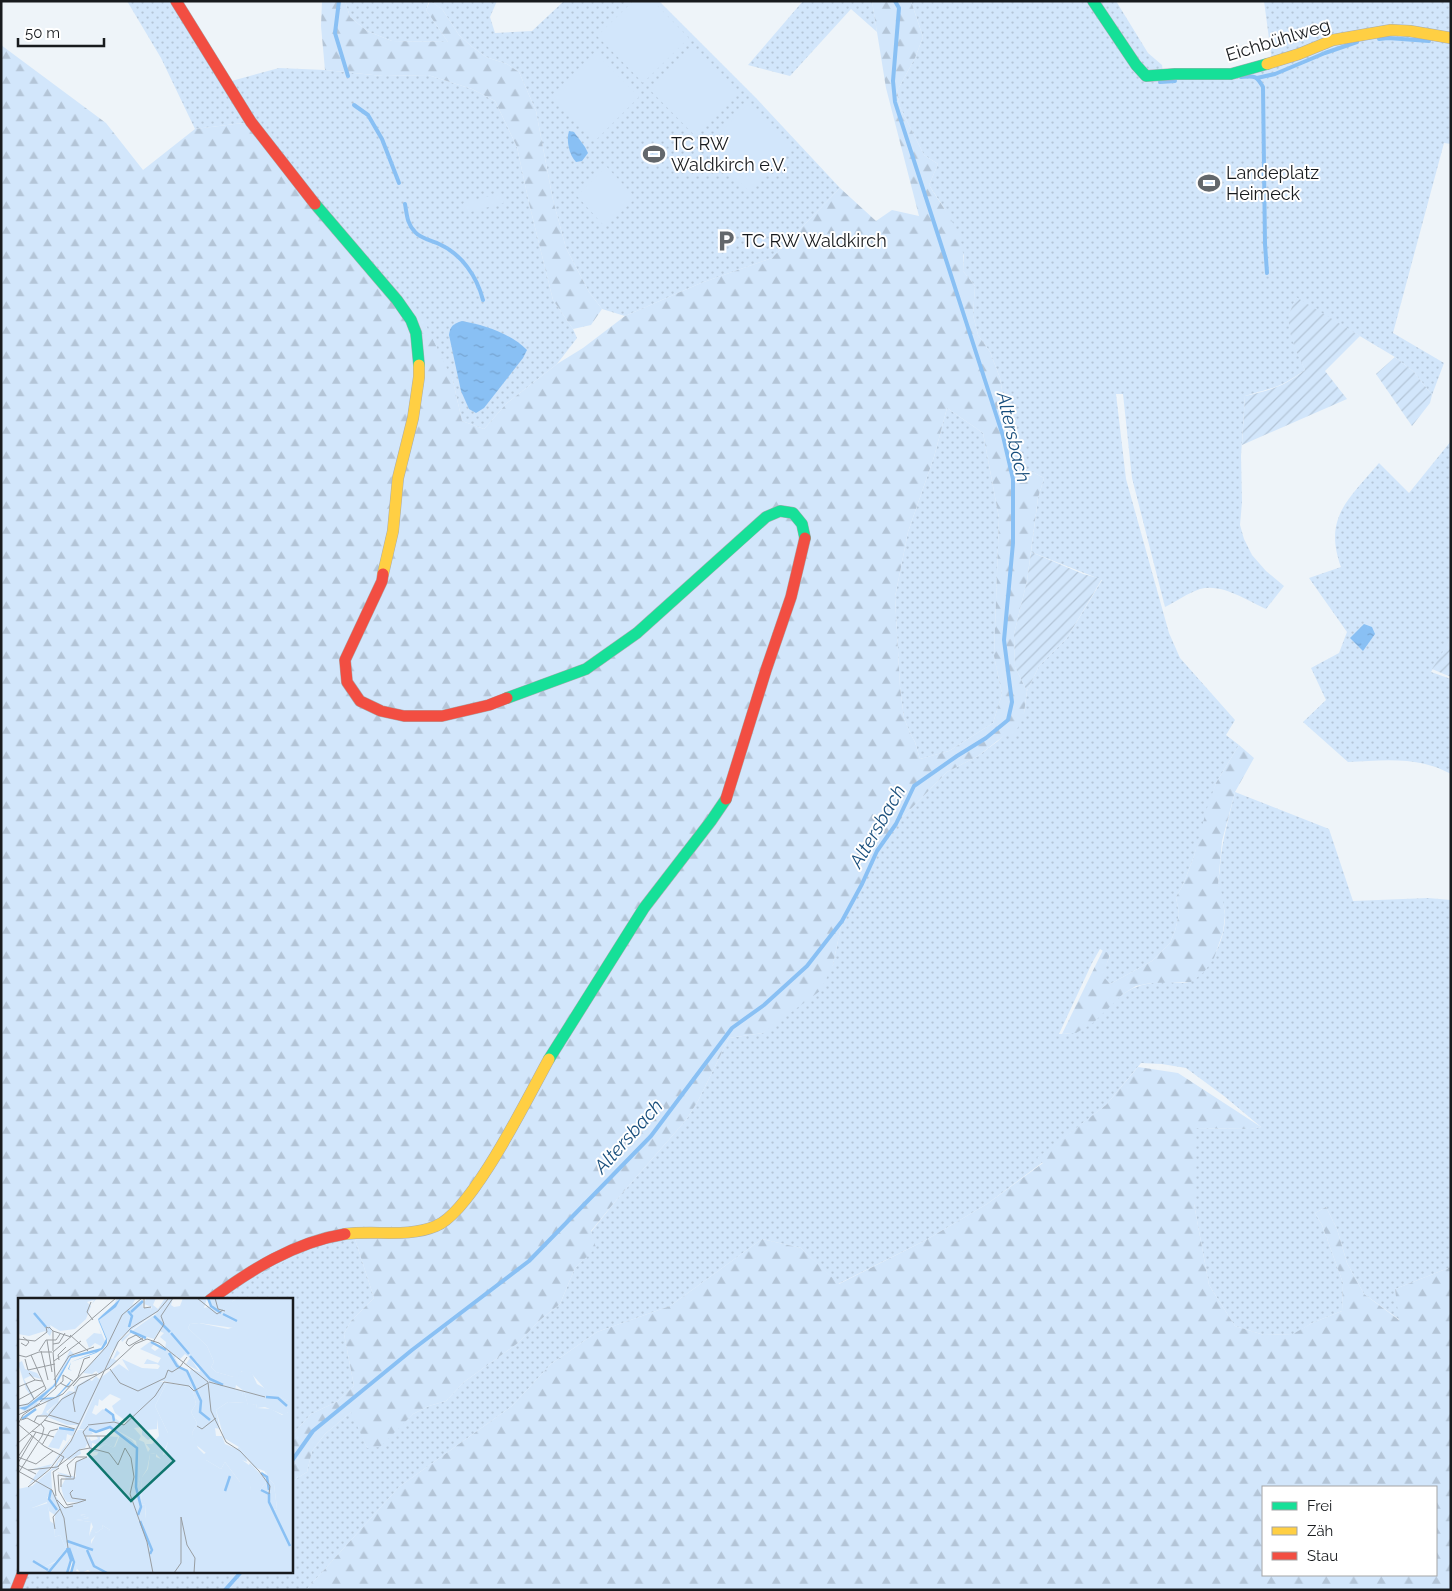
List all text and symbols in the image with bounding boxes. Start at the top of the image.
street label: Eichbühlweg [1223,14,1333,65]
scale bar [18,15,104,47]
text: 50 m [25,24,60,42]
place label: TC RW Waldkirch e.V. [671,133,786,175]
sports icon: TC RW Waldkirch e.V. [641,141,667,167]
place label: Landeplatz Heimeck [1226,162,1319,204]
sports icon: Landeplatz Heimeck [1196,170,1222,196]
parking icon: TC RW Waldkirch [713,228,739,254]
place label: TC RW Waldkirch [742,230,887,251]
water label: Altersbach [993,389,1035,484]
water label: Altersbach [844,781,910,872]
water label: Altersbach [588,1094,667,1178]
inset map [18,1298,292,1574]
legend [1262,1486,1437,1576]
text: Frei [1307,1497,1332,1515]
text: Zäh [1307,1522,1333,1540]
text: Stau [1307,1547,1338,1565]

